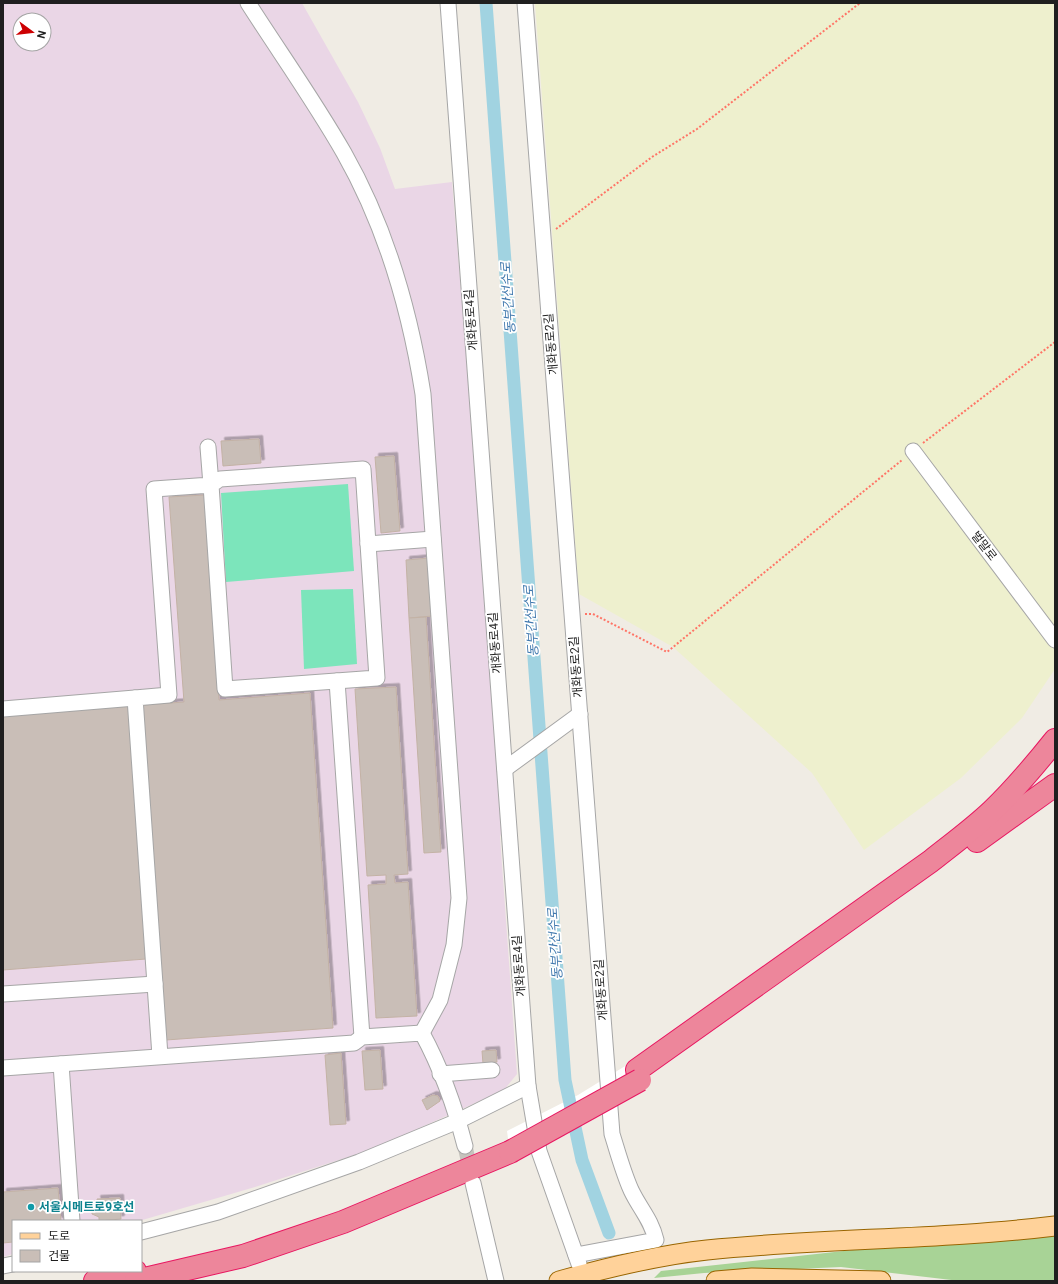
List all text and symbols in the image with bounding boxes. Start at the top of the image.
north arrow [12,12,52,52]
text: N [34,29,48,40]
water label: 동부간선수로 [498,261,518,334]
street label: 개화동로4길 [462,289,480,351]
street label: 개화동로2길 [541,313,561,375]
street label: 벌말로 [968,529,1000,563]
water label: 동부간선수로 [521,584,541,657]
street label: 개화동로4길 [486,612,504,674]
street label: 개화동로2길 [567,636,585,698]
water label: 동부간선수로 [545,907,565,980]
street label: 개화동로4길 [510,935,528,997]
street label: 개화동로2길 [592,959,610,1021]
place label: 서울시메트로9호선 [39,1200,134,1214]
marker: 서울시메트로9호선 [26,1202,36,1212]
legend [12,1220,142,1272]
text: 도로 [48,1229,70,1243]
text: 건물 [48,1249,70,1263]

